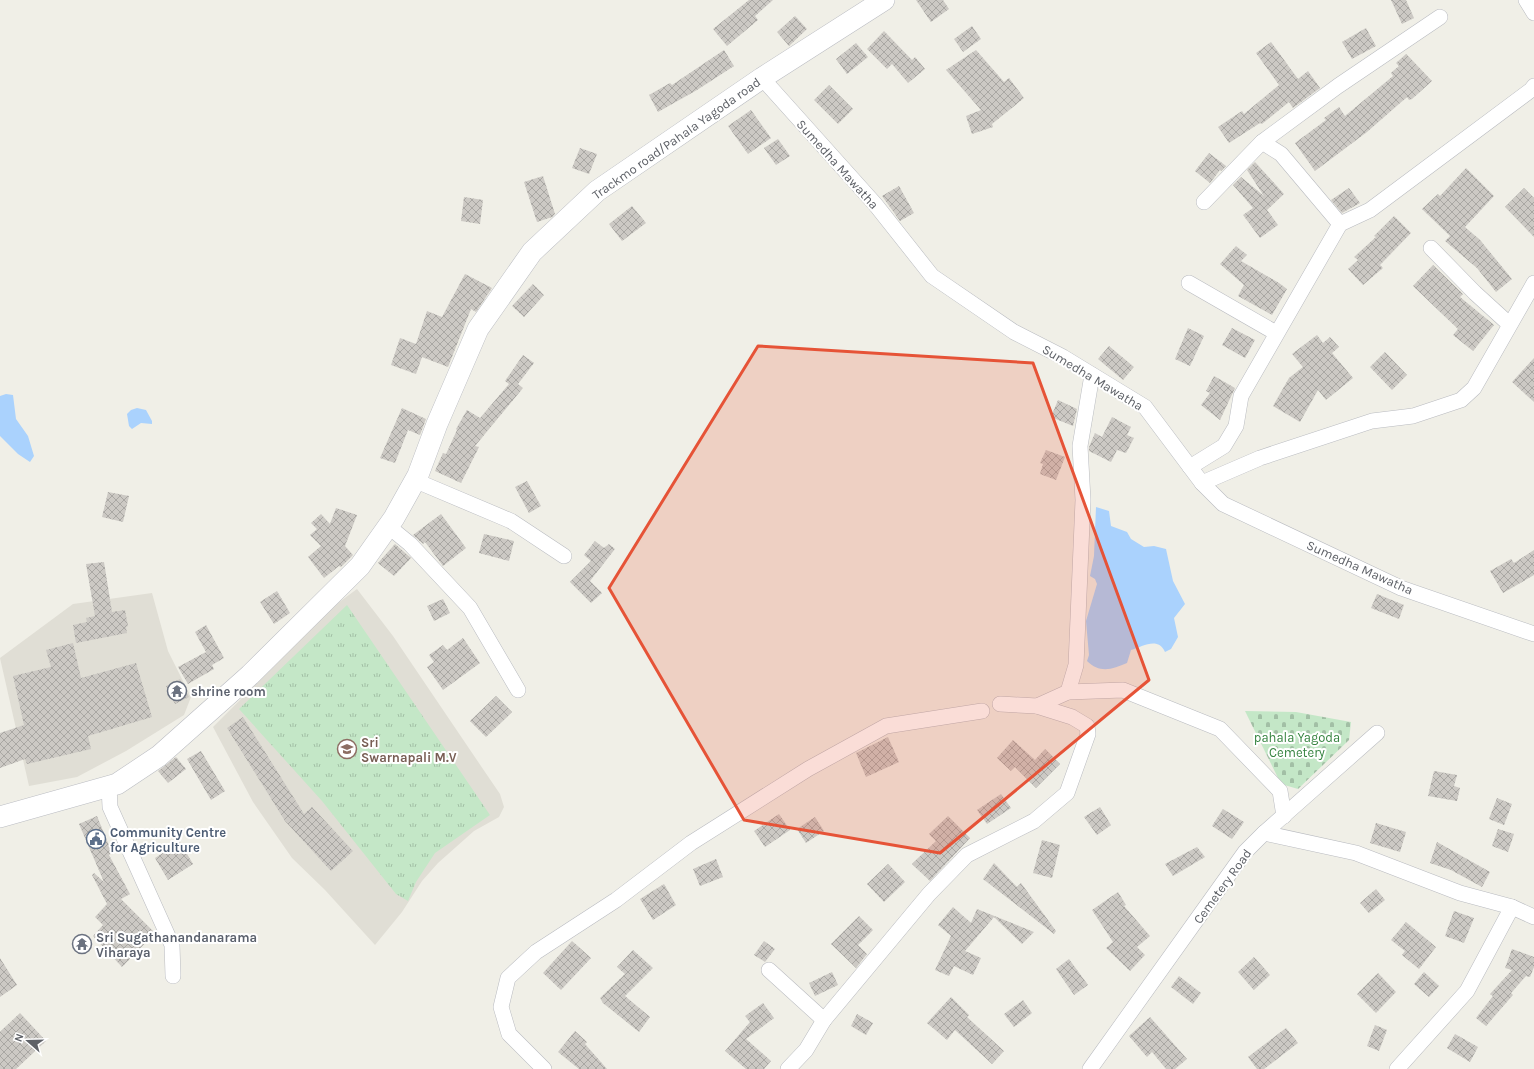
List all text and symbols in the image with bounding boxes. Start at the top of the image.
street label: Trackmo road/Pahala Yagoda road [589,74,763,202]
street label: Sumedha Mawatha [794,117,882,212]
street label: Sumedha Mawatha [1040,341,1146,413]
street label: Sumedha Mawatha [1304,537,1415,598]
temple icon: shrine room [166,680,188,702]
place label: shrine room [191,684,266,699]
park label: pahala Yagoda Cemetery [1254,730,1340,760]
place label: Sri Swarnapali M.V [361,735,457,765]
school or university icon: Sri Swarnapali M.V [336,738,358,760]
place label: Community Centre for Agriculture [110,825,226,855]
public building icon: Community Centre for Agriculture [85,828,107,850]
street label: Cemetery Road [1190,846,1255,927]
place label: Sri Sugathanandanarama Viharaya [96,930,257,960]
temple icon: Sri Sugathanandanarama Viharaya [71,933,93,955]
north arrow [8,1021,48,1061]
text: N [12,1032,27,1044]

